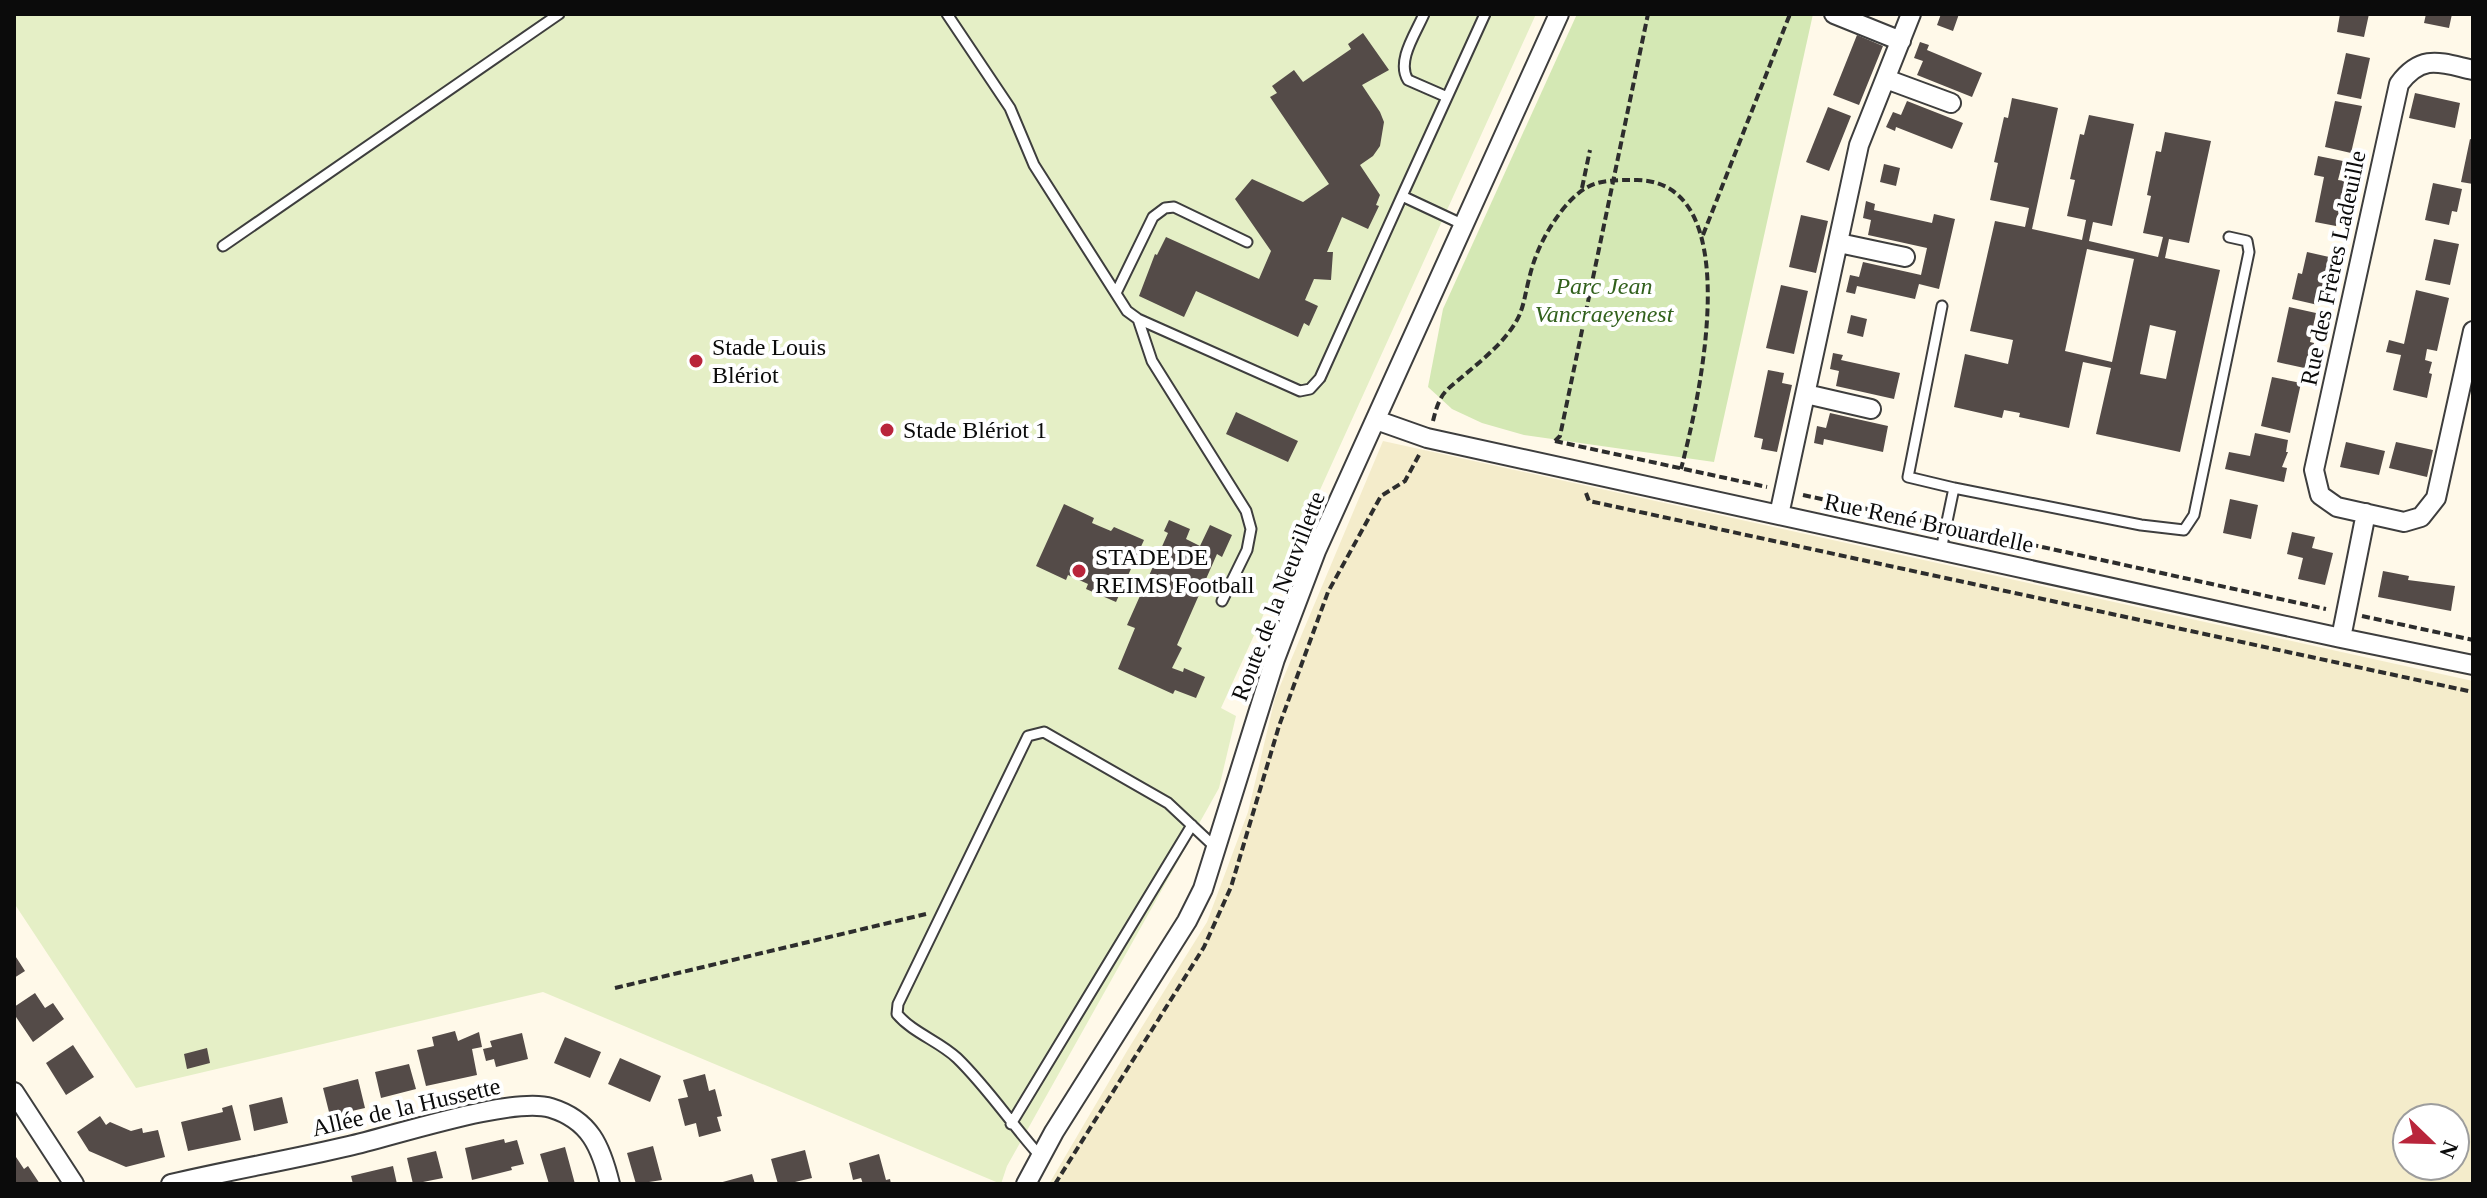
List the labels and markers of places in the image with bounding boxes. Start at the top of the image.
place label: Stade Louis Blériot [712,334,826,388]
marker: Stade Louis Blériot [687,352,705,370]
place label: Stade Blériot 1 [903,417,1047,443]
marker: Stade Blériot 1 [878,421,896,439]
place label: STADE DE REIMS Football [1095,544,1255,598]
marker: STADE DE REIMS Football [1070,562,1088,580]

